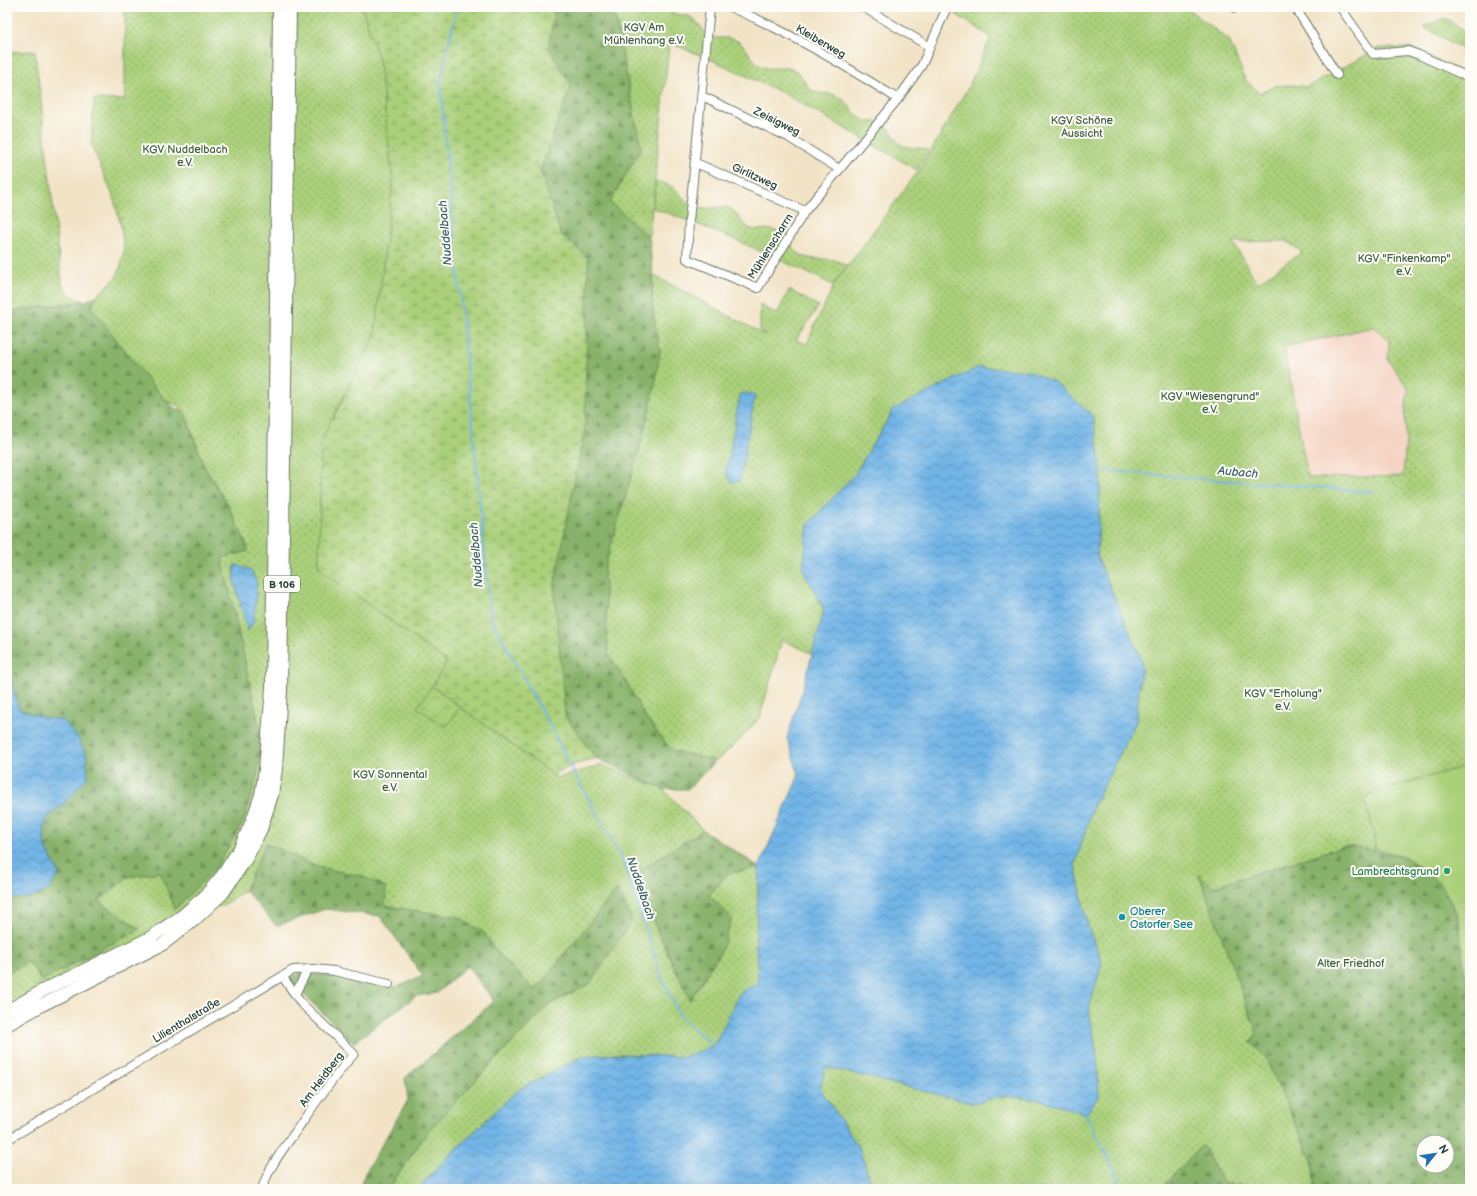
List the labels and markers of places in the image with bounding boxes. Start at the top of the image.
place label: Lambrechtsgrund [1352,865,1439,878]
marker: Lambrechtsgrund [1442,866,1452,876]
place label: Oberer Ostorfer See [1130,905,1193,931]
marker: Oberer Ostorfer See [1117,912,1127,922]

